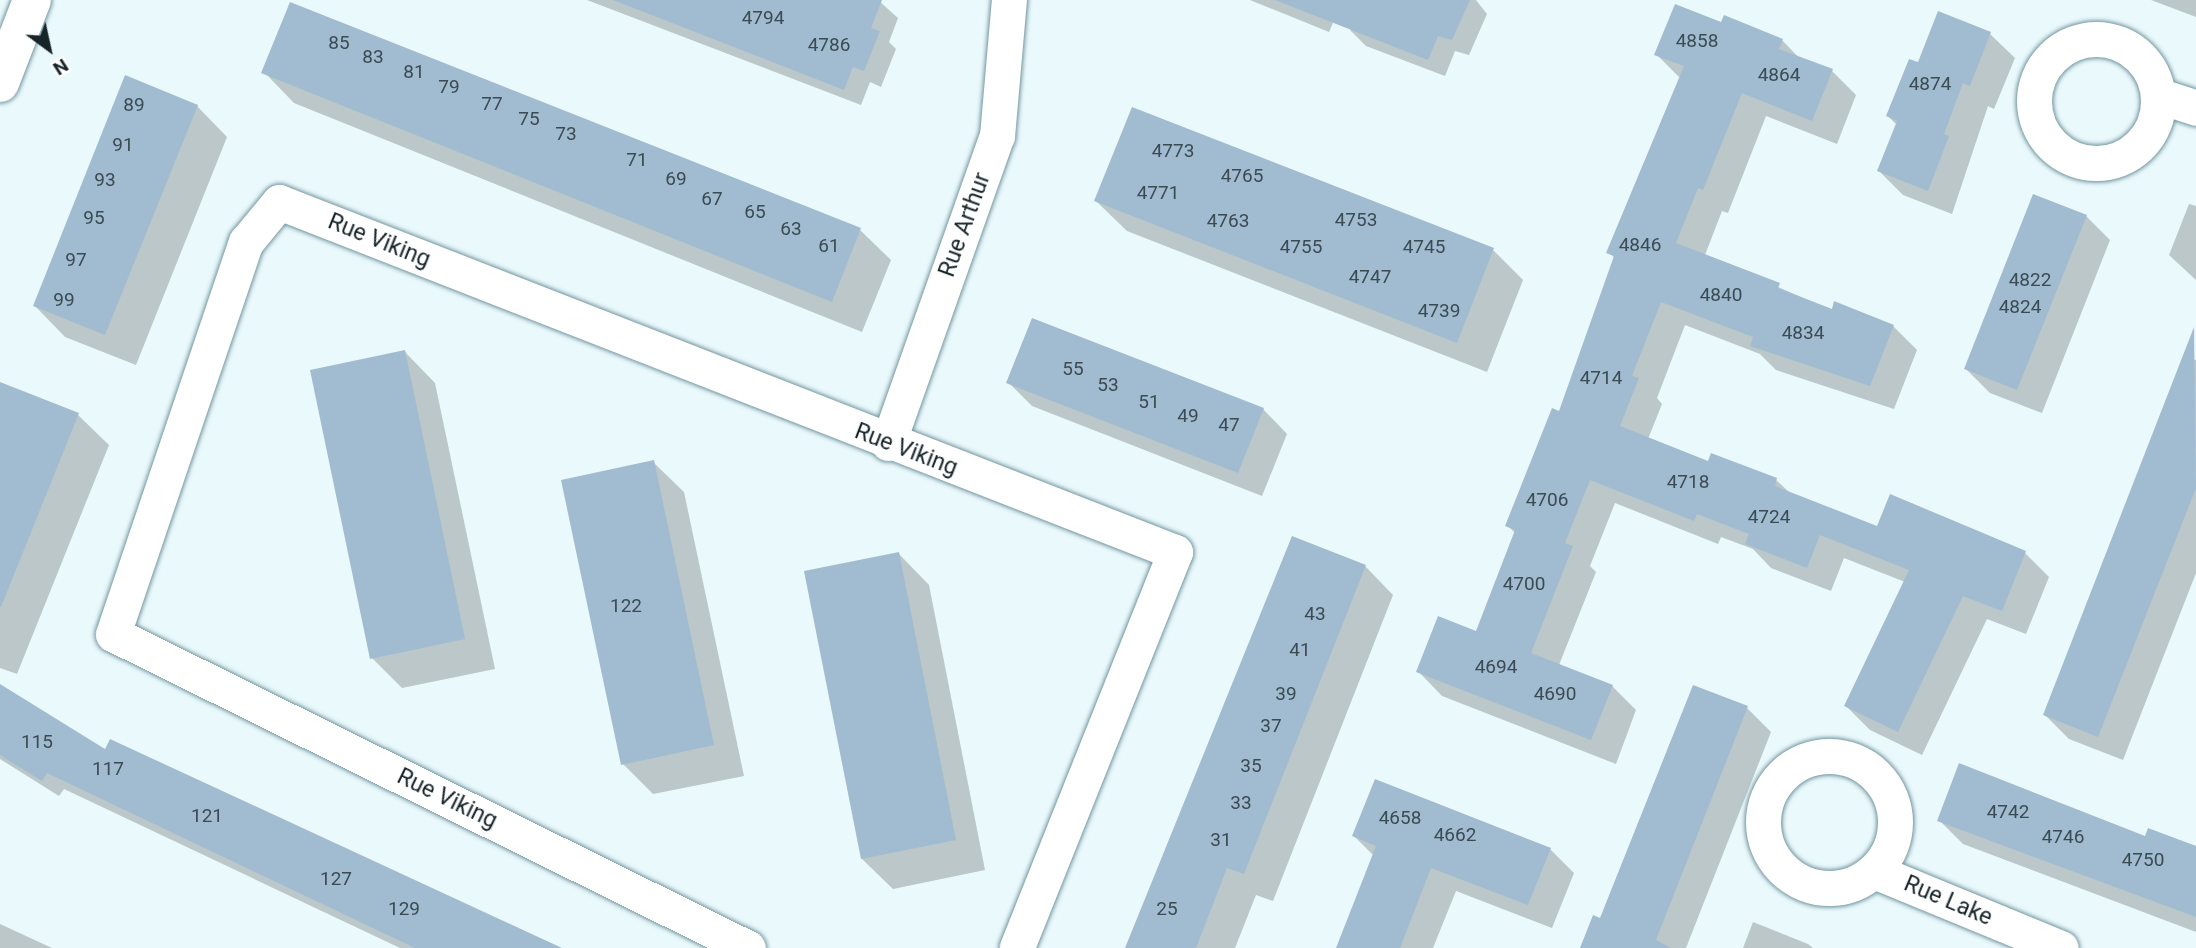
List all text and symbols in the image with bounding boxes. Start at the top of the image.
house number: 4794 [742,7,784,29]
north arrow [14,14,84,84]
house number: 4858 [1676,30,1718,52]
house number: 85 [328,32,350,54]
house number: 4786 [808,34,850,56]
house number: 83 [362,46,384,68]
text: N [49,54,73,80]
house number: 81 [403,61,425,83]
house number: 4864 [1758,64,1800,86]
house number: 4874 [1909,73,1951,95]
house number: 79 [438,76,460,98]
house number: 77 [481,93,503,115]
house number: 89 [123,94,145,116]
house number: 75 [518,108,540,130]
house number: 73 [555,123,577,145]
house number: 91 [112,134,134,156]
house number: 4773 [1152,140,1194,162]
house number: 71 [626,149,648,171]
house number: 4765 [1221,165,1263,187]
house number: 69 [665,168,687,190]
house number: 93 [94,169,116,191]
street label: Rue Arthur [933,169,997,281]
house number: 4771 [1137,182,1179,204]
house number: 67 [701,188,723,210]
house number: 65 [744,201,766,223]
house number: 95 [83,207,105,229]
street label: Rue Viking [324,208,434,274]
house number: 4753 [1335,209,1377,231]
house number: 4763 [1207,210,1249,232]
house number: 63 [780,218,802,240]
house number: 4846 [1619,234,1661,256]
house number: 61 [818,235,840,257]
house number: 4755 [1280,236,1322,258]
house number: 4745 [1403,236,1445,258]
house number: 97 [65,249,87,271]
house number: 4747 [1349,266,1391,288]
house number: 4822 [2009,269,2051,291]
house number: 4840 [1700,284,1742,306]
house number: 99 [53,289,75,311]
house number: 4824 [1999,296,2041,318]
house number: 4739 [1418,300,1460,322]
house number: 4834 [1782,322,1824,344]
house number: 55 [1062,358,1084,380]
house number: 4714 [1580,367,1622,389]
house number: 53 [1097,374,1119,396]
house number: 51 [1138,391,1160,413]
house number: 49 [1177,405,1199,427]
house number: 47 [1218,414,1240,436]
street label: Rue Viking [851,418,961,482]
house number: 4718 [1667,471,1709,493]
house number: 4706 [1526,489,1568,511]
house number: 4724 [1748,506,1790,528]
house number: 4700 [1503,573,1545,595]
house number: 122 [610,595,642,617]
house number: 43 [1304,603,1326,625]
house number: 41 [1289,639,1311,661]
house number: 4694 [1475,656,1517,678]
house number: 39 [1275,683,1297,705]
house number: 4690 [1534,683,1576,705]
house number: 37 [1260,715,1282,737]
house number: 115 [21,731,53,753]
house number: 35 [1240,755,1262,777]
house number: 117 [92,758,124,780]
street label: Rue Viking [392,763,502,835]
house number: 33 [1230,792,1252,814]
house number: 4742 [1987,801,2029,823]
house number: 121 [191,805,223,827]
house number: 4658 [1379,807,1421,829]
house number: 4662 [1434,824,1476,846]
house number: 4746 [2042,826,2084,848]
house number: 31 [1210,829,1232,851]
house number: 4750 [2122,849,2164,871]
house number: 127 [320,868,352,890]
street label: Rue Lake [1900,870,1996,932]
house number: 129 [388,898,420,920]
house number: 25 [1156,898,1178,920]

